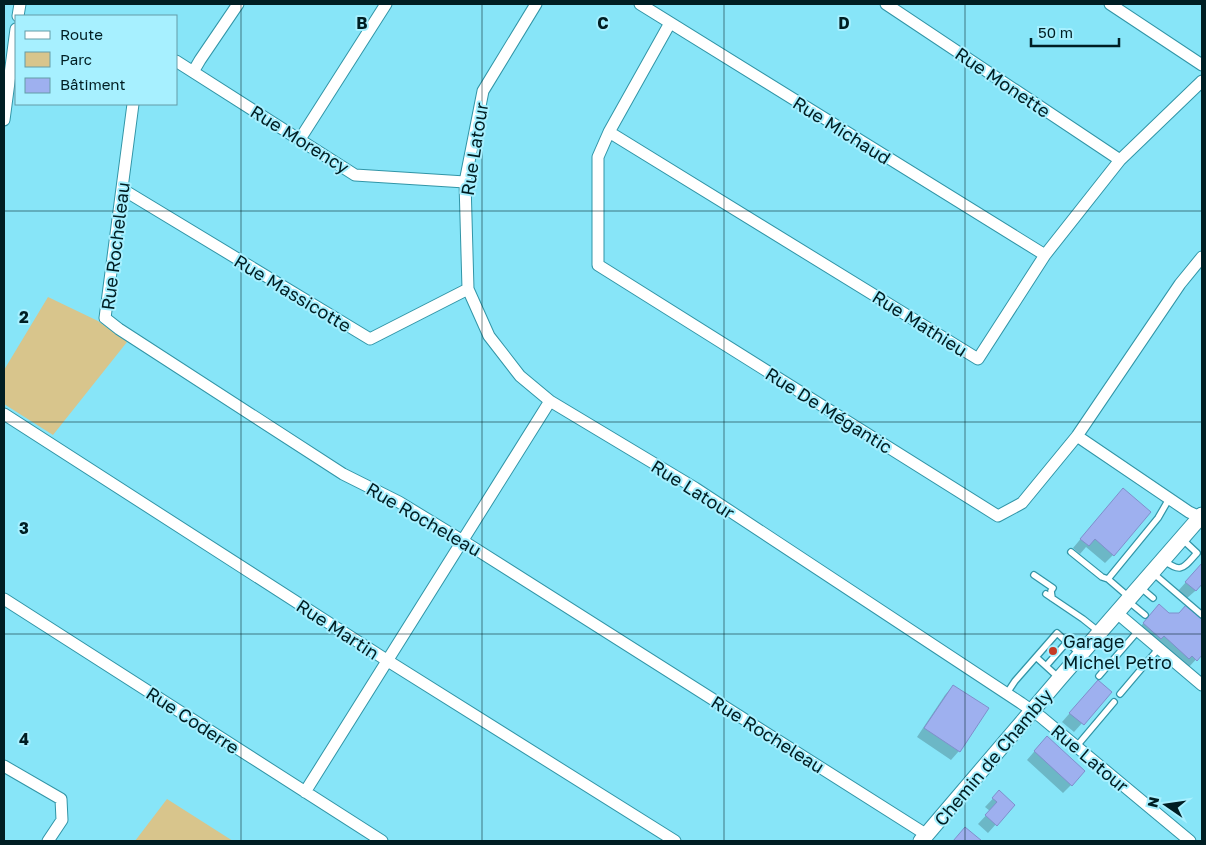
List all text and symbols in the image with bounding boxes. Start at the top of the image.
text: B [356,13,368,33]
text: C [597,13,609,33]
text: D [838,13,850,33]
legend [15,15,178,105]
scale bar [1031,15,1118,47]
text: 50 m [1038,23,1073,41]
text: Route [60,25,103,43]
street label: Rue Monette [951,42,1055,122]
text: Parc [60,50,92,68]
text: Bâtiment [60,75,125,93]
street label: Rue Michaud [789,91,895,169]
street label: Rue Morency [247,100,353,178]
street label: Rue Latour [456,101,492,197]
street label: Rue Rocheleau [96,181,134,311]
street label: Rue Massicotte [231,249,355,337]
street label: Rue Mathieu [869,285,971,361]
text: 2 [19,307,29,327]
street label: Rue De Mégantic [762,362,897,458]
street label: Rue Latour [647,455,739,523]
street label: Rue Rocheleau [363,477,485,561]
text: 3 [19,518,29,538]
street label: Rue Martin [293,594,383,664]
place label: Garage Michel Petro [1063,630,1172,673]
marker: Garage Michel Petro [1047,645,1059,657]
street label: Rue Coderre [142,682,244,758]
street label: Chemin de Chambly [929,684,1057,830]
street label: Rue Rocheleau [707,690,829,778]
street label: Rue Latour [1047,719,1133,797]
text: 4 [19,729,29,749]
north arrow [1141,780,1191,830]
text: N [1143,795,1162,809]

